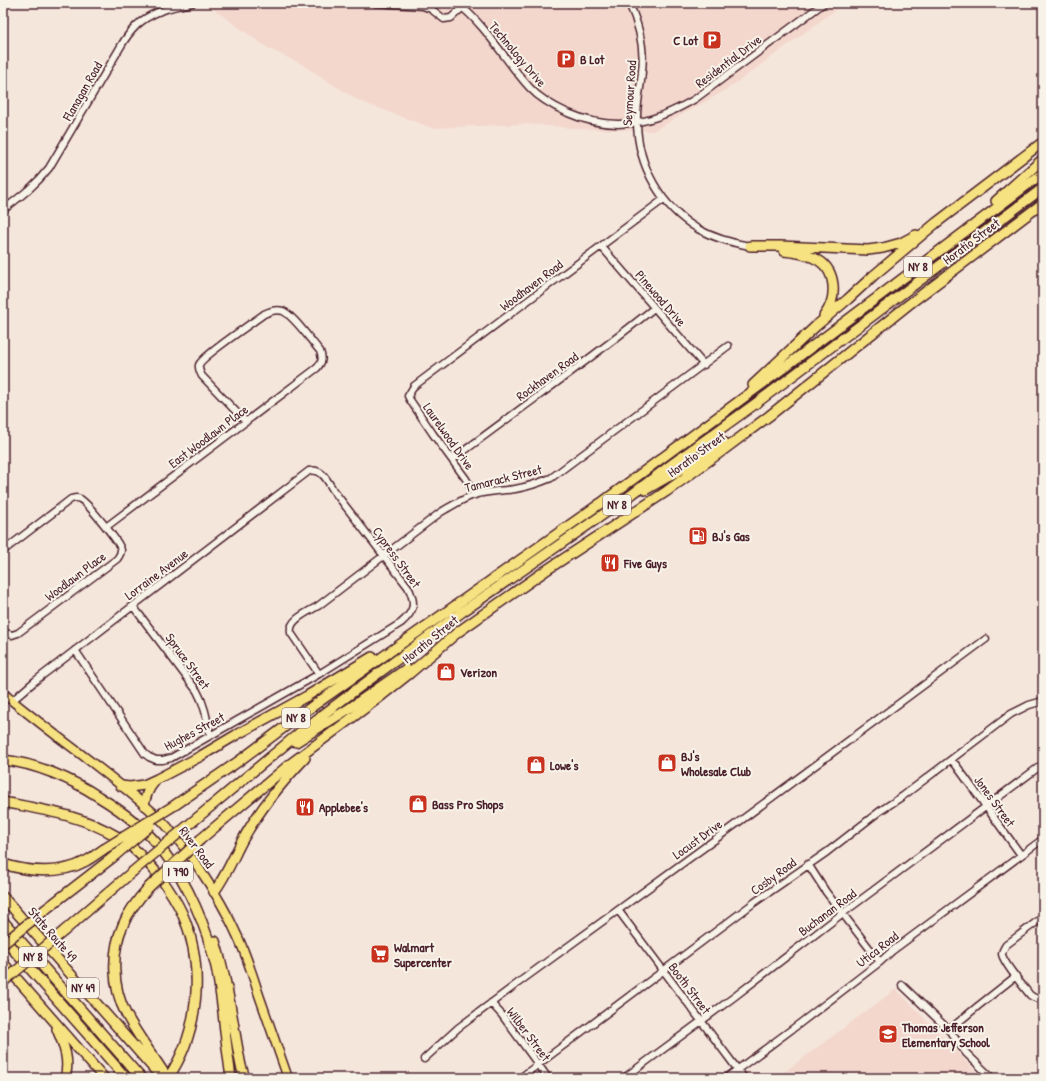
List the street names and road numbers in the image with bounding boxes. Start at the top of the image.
street label: Technology Drive [485,17,551,91]
street label: Residential Drive [691,30,765,92]
street label: Flanagan Road [57,58,106,125]
street label: Seymour Road [618,60,640,126]
street label: Horatio Street [939,213,1004,268]
street label: Woodhaven Road [496,255,566,315]
road number: NY 8 [904,257,932,277]
street label: Pinewood Drive [631,266,691,330]
street label: Rockhaven Road [512,347,582,405]
street label: Laurelwood Drive [419,399,479,473]
street label: East Woodlawn Place [165,400,251,472]
street label: Horatio Street [663,427,729,481]
street label: Tamarack Street [463,460,544,496]
road number: NY 8 [603,495,631,515]
street label: Cypress Street [369,523,426,592]
street label: Lorraine Avenue [121,544,191,604]
street label: Woodlawn Place [41,547,109,605]
street label: Horatio Street [398,611,462,667]
street label: Spruce Street [162,629,215,693]
street label: Hughes Street [161,707,228,754]
road number: NY 8 [282,708,310,728]
street label: Jones Street [970,772,1020,831]
street label: Locust Drive [669,815,725,863]
street label: River Road [175,822,219,872]
street label: Cosby Road [746,853,800,899]
road number: I 790 [163,862,193,882]
street label: Buchanan Road [794,884,860,940]
street label: State Route 49 [24,903,82,965]
street label: Utica Road [852,927,902,971]
road number: NY 8 [19,947,47,967]
street label: Booth Street [665,959,716,1018]
road number: NY 49 [67,978,99,998]
street label: Wilber Street [503,1003,556,1065]

